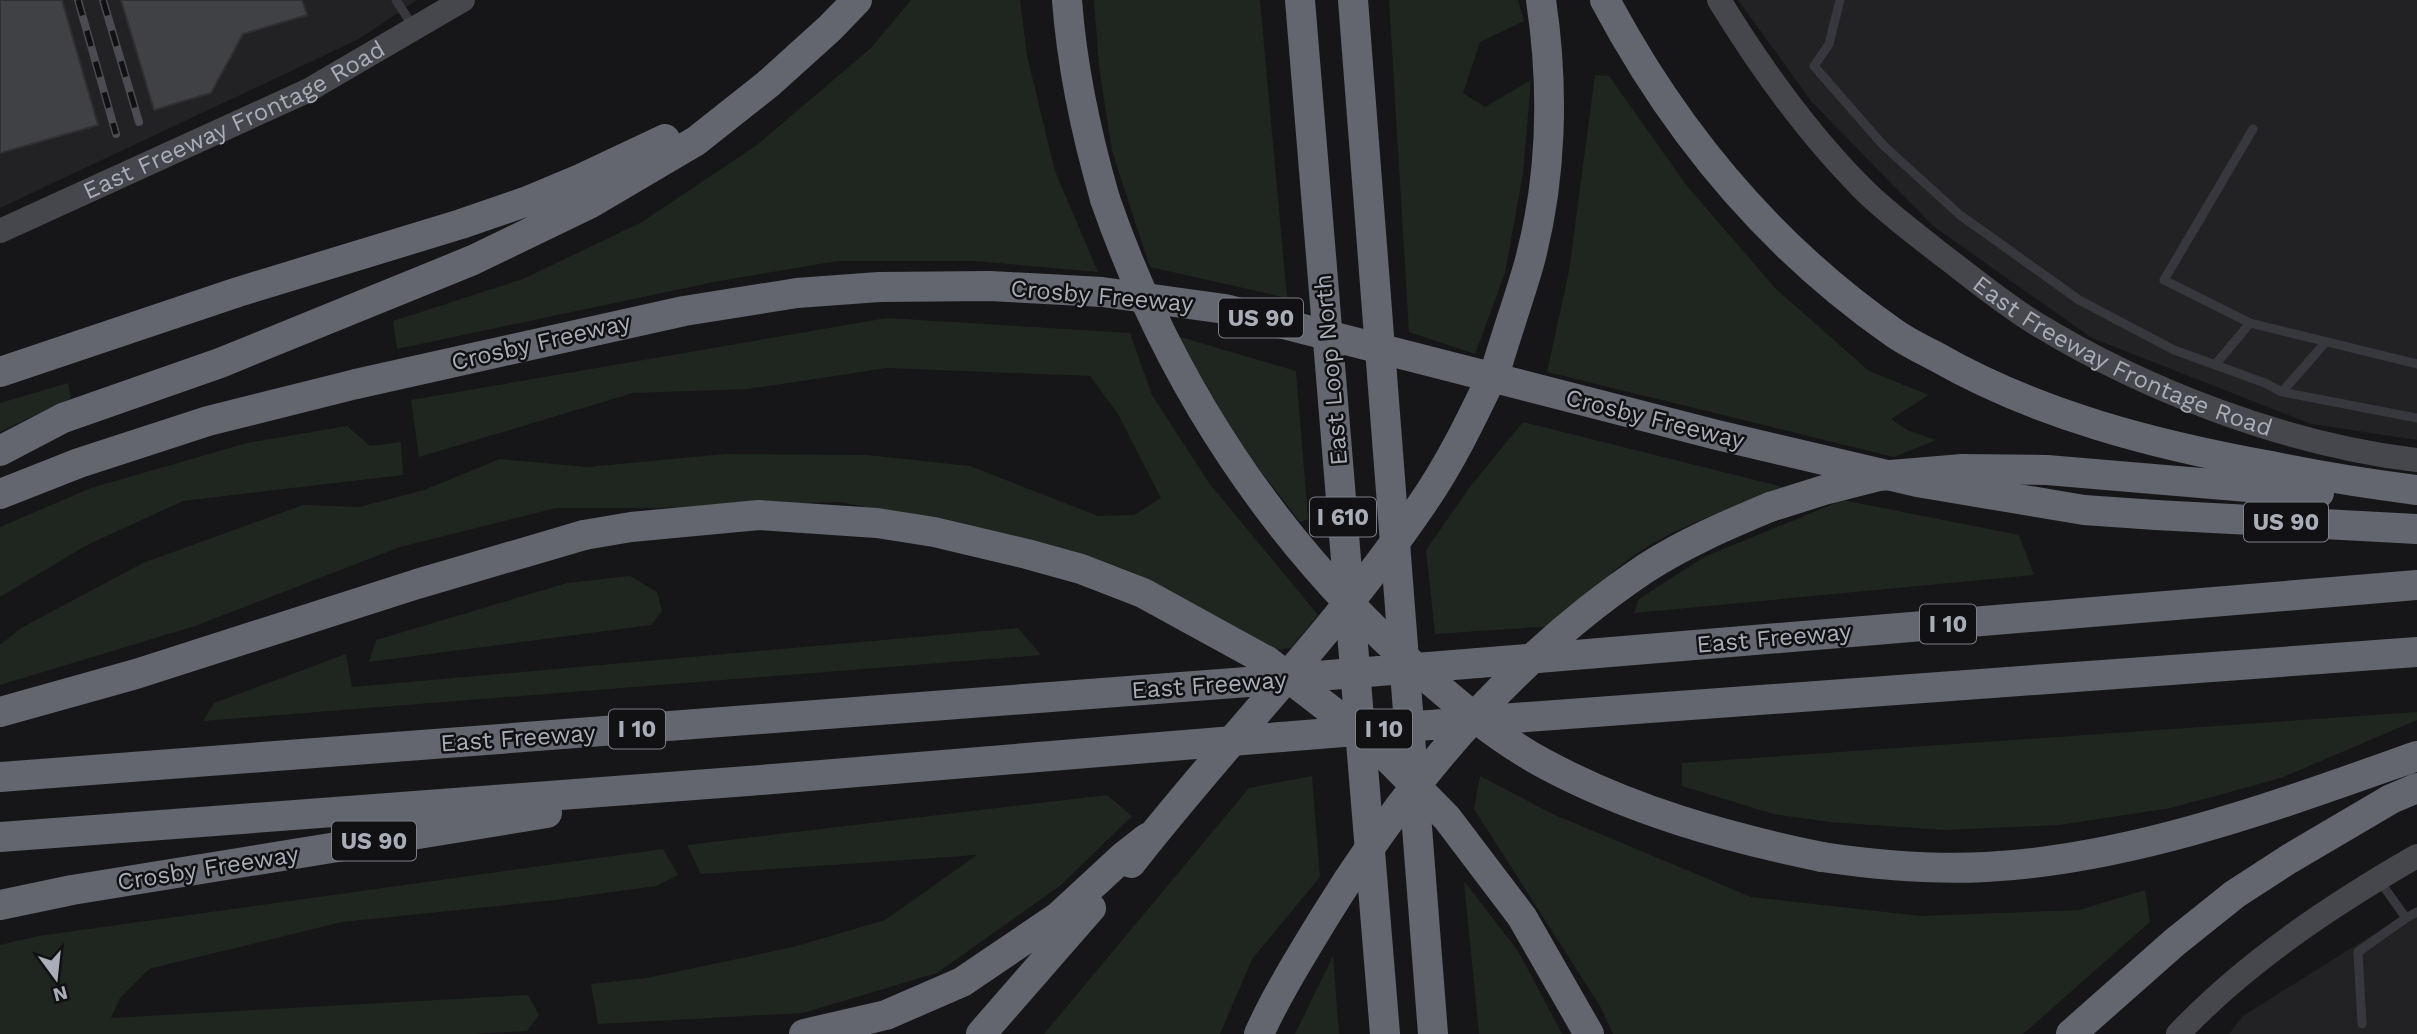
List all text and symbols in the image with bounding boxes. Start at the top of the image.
street label: East Freeway Frontage Road [79,35,390,205]
street label: East Freeway Frontage Road [1967,270,2276,442]
street label: East Loop North [1309,273,1353,467]
street label: Crosby Freeway [1010,274,1195,318]
road number: US 90 [1219,298,1303,338]
street label: Crosby Freeway [449,308,634,376]
street label: Crosby Freeway [1563,383,1748,455]
road number: I 610 [1310,498,1376,537]
road number: US 90 [2244,502,2328,542]
road number: I 10 [1920,604,1976,644]
street label: East Freeway [1695,617,1853,659]
street label: East Freeway [1131,666,1288,704]
road number: I 10 [609,709,665,748]
road number: I 10 [1356,709,1412,748]
street label: East Freeway [440,719,597,757]
road number: US 90 [332,821,416,860]
street label: Crosby Freeway [115,840,301,896]
north arrow [21,943,91,1013]
text: N [50,981,70,1007]

